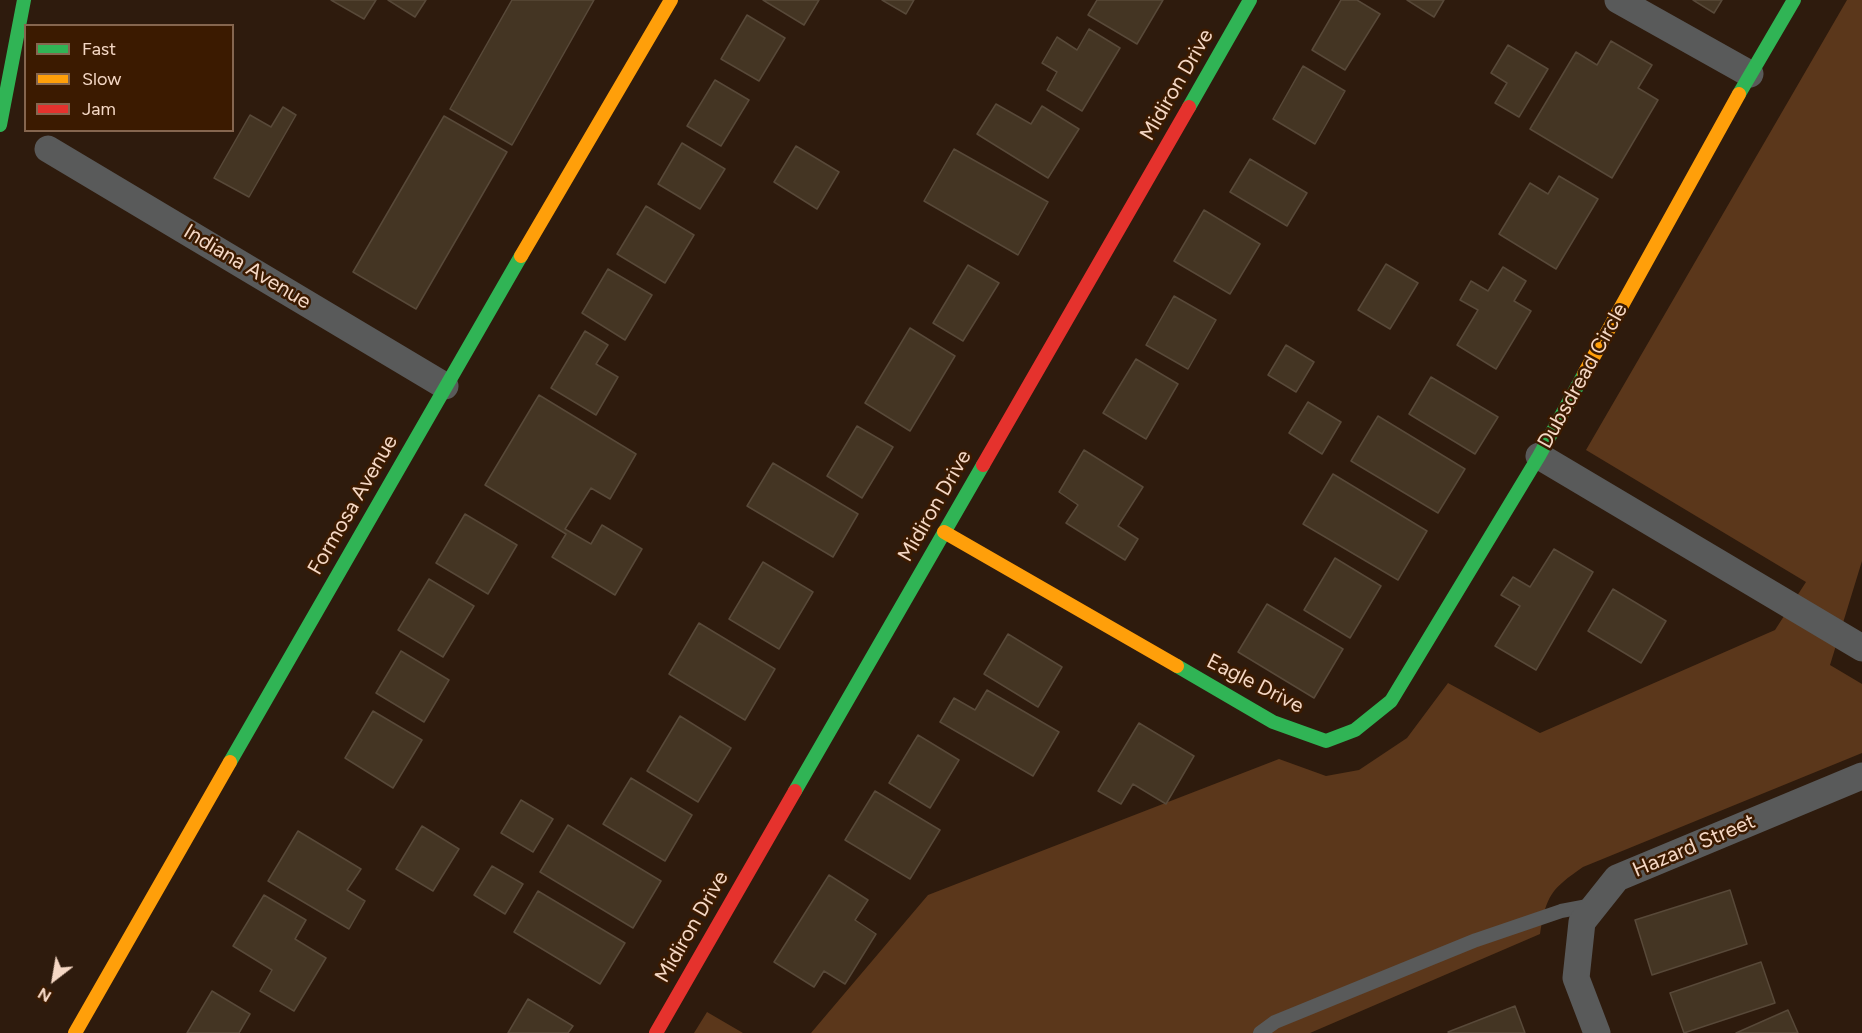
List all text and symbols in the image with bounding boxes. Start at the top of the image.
legend [24,24,234,132]
street label: Midiron Drive [1135,25,1219,145]
text: Fast [82,38,116,60]
text: Slow [82,68,121,90]
text: Jam [82,98,116,120]
street label: Indiana Avenue [179,219,315,315]
street label: Dubsdread Circle [1533,299,1633,453]
street label: Formosa Avenue [303,431,403,579]
street label: Midiron Drive [893,446,977,566]
street label: Eagle Drive [1202,649,1308,719]
street label: Hazard Street [1629,809,1759,883]
street label: Midiron Drive [650,867,734,987]
north arrow [24,949,84,1009]
text: N [34,984,55,1006]

